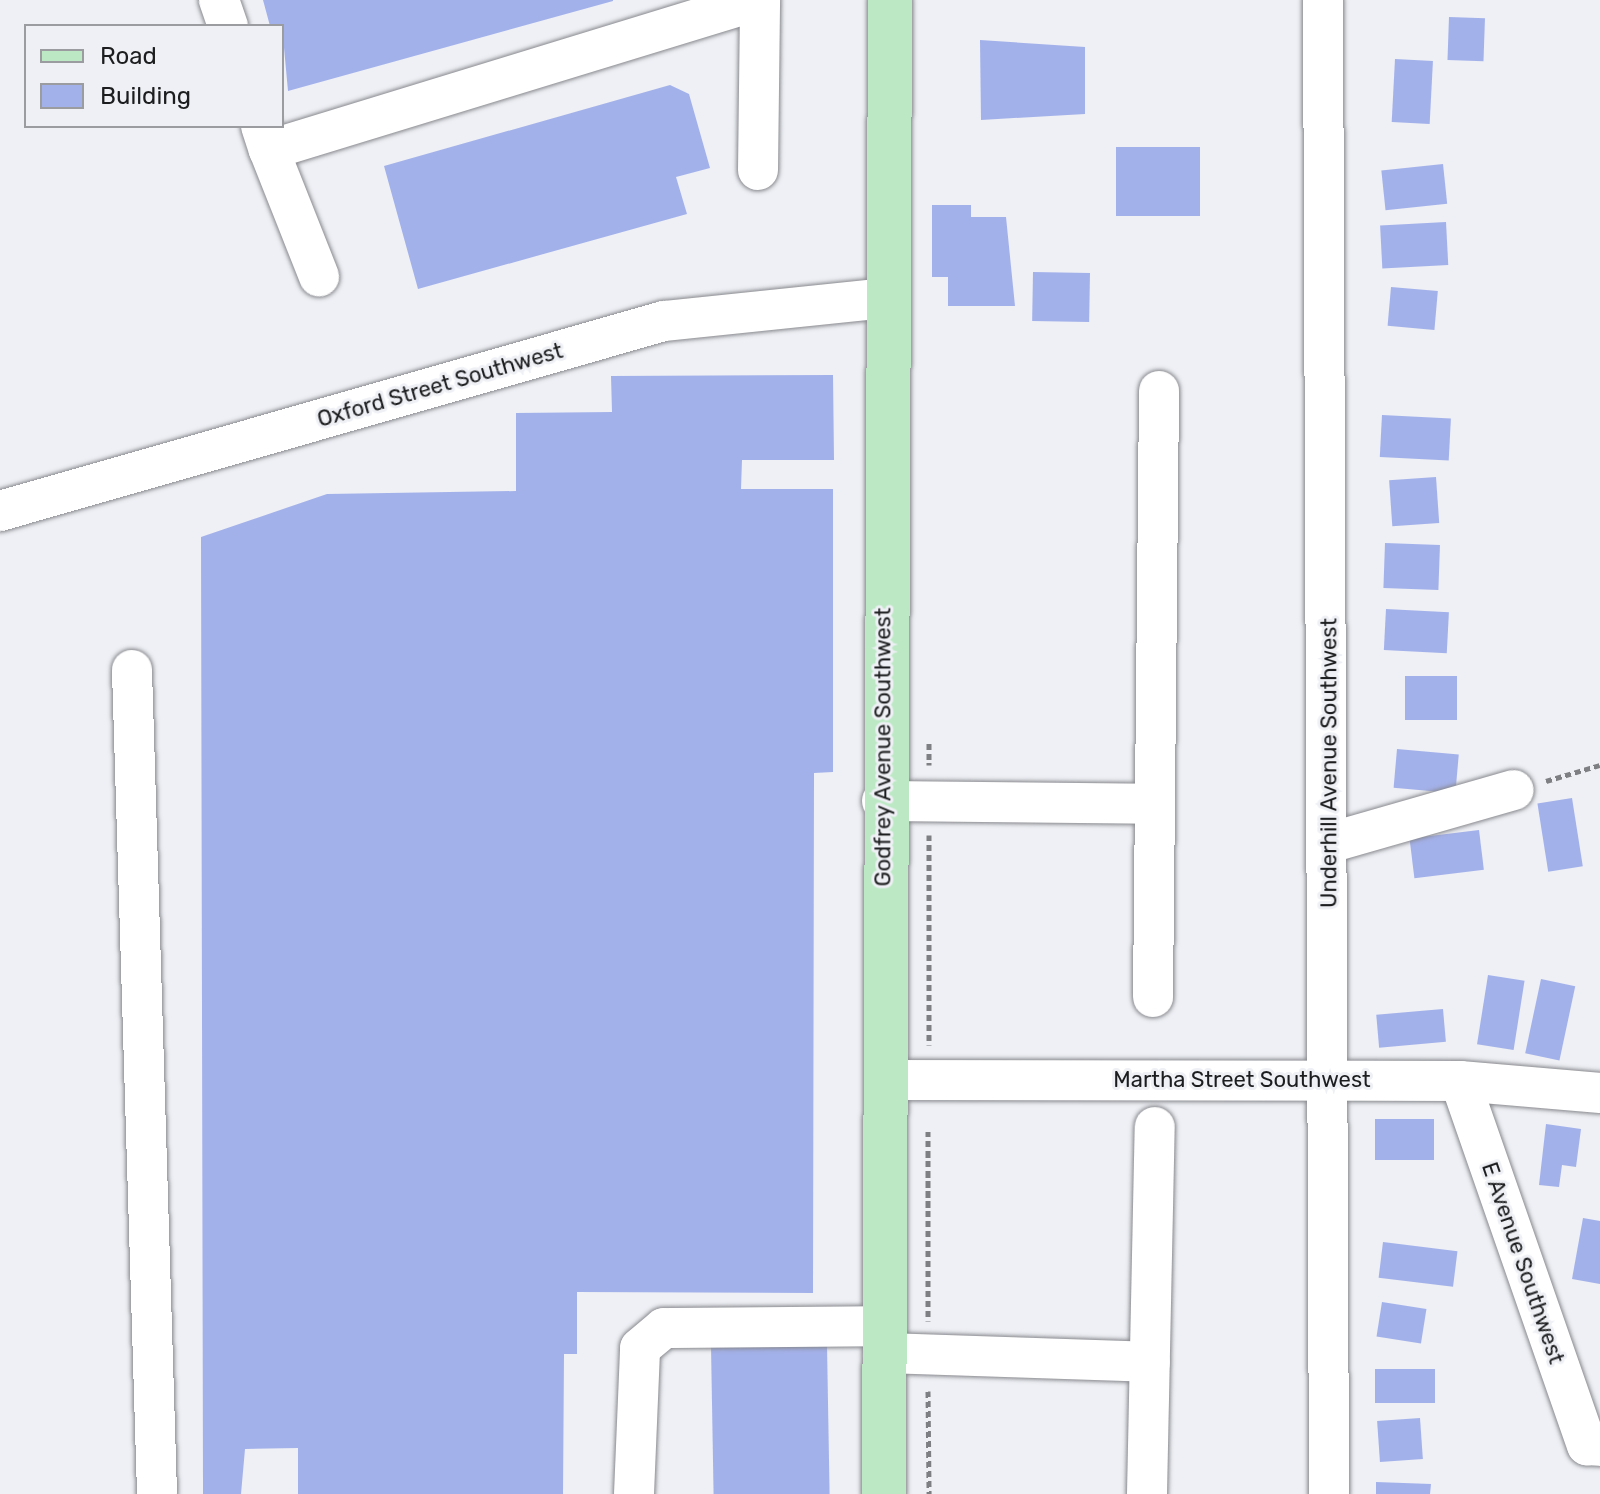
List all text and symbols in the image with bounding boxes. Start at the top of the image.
legend [24,24,284,128]
text: Road [100,42,157,70]
text: Building [100,82,191,110]
street label: Oxford Street Southwest [314,337,566,433]
street label: Godfrey Avenue Southwest [870,607,896,887]
street label: Underhill Avenue Southwest [1316,618,1342,908]
street label: Martha Street Southwest [1113,1067,1371,1093]
street label: E Avenue Southwest [1476,1158,1570,1368]

